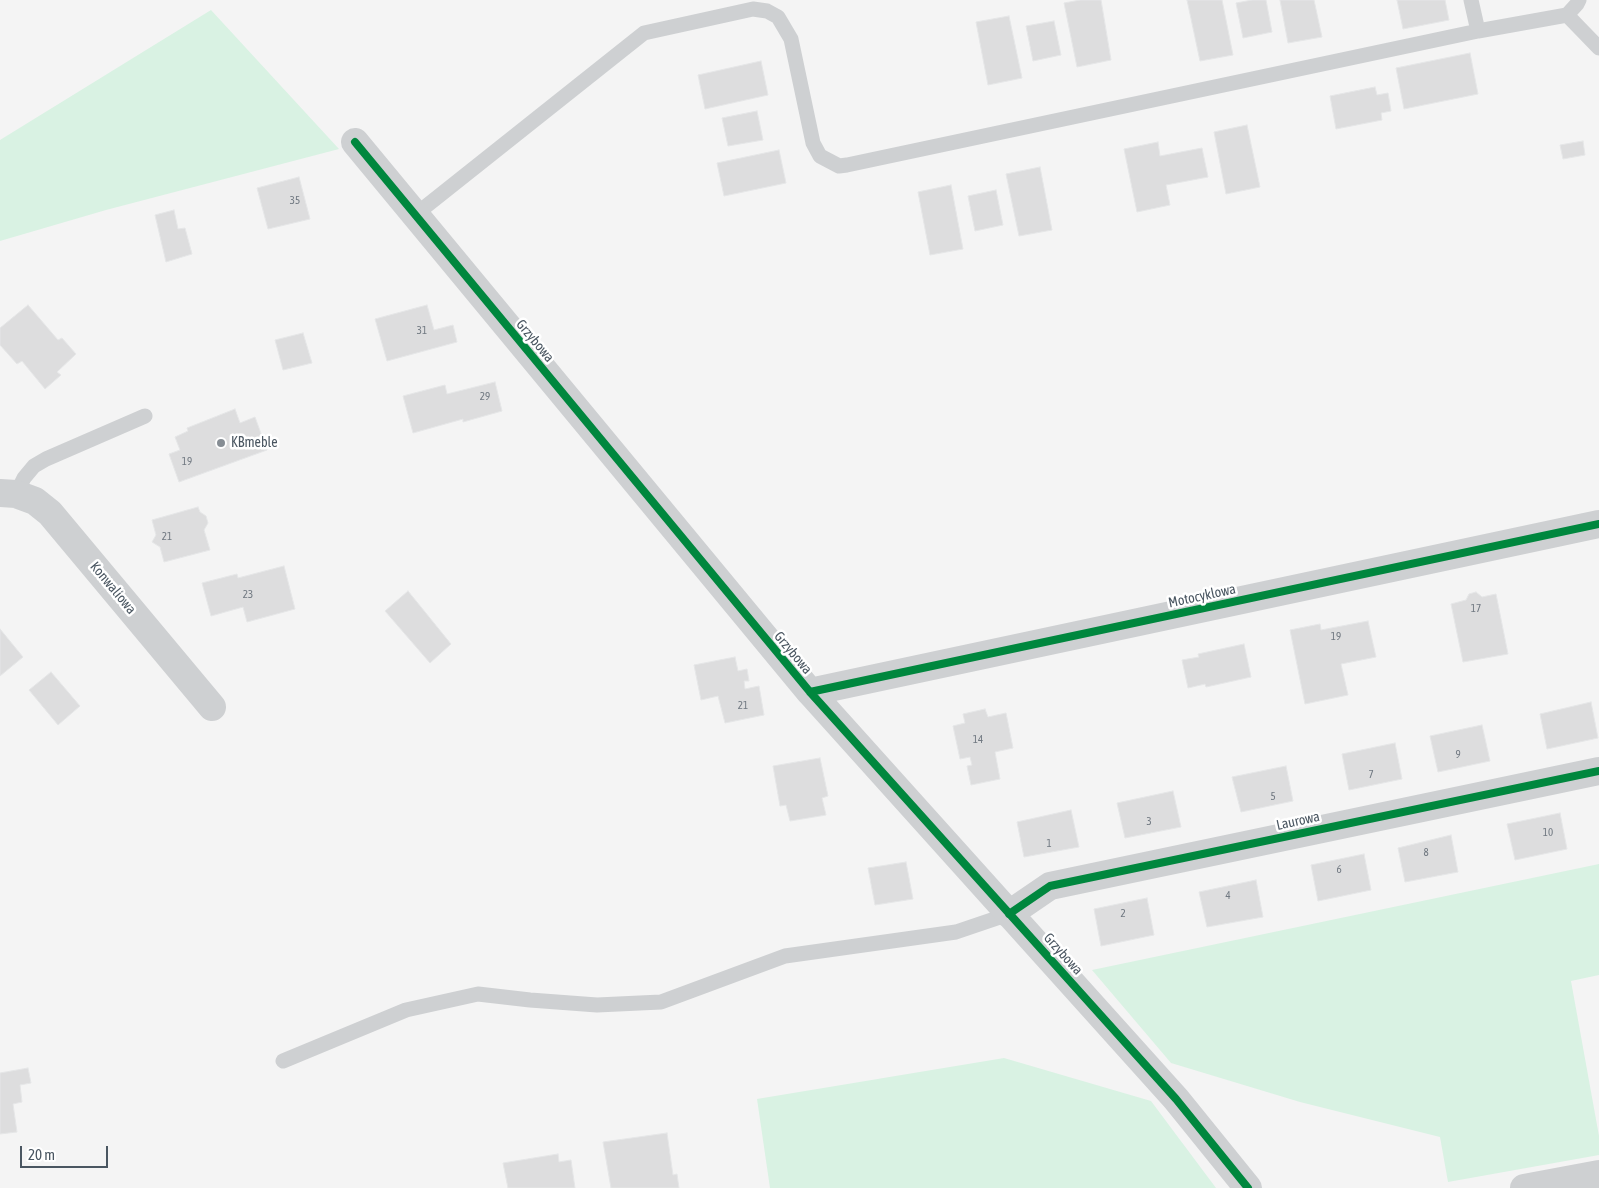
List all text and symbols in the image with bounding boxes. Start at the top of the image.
house number: 35 [290,194,300,208]
street label: Grzybowa [512,316,558,366]
house number: 31 [417,324,427,338]
house number: 29 [480,390,490,404]
place label: KBmeble [231,435,277,451]
marker: KBmeble [215,437,227,449]
house number: 19 [182,455,192,469]
house number: 21 [162,530,172,544]
street label: Konwaliowa [86,559,140,617]
street label: Motocyklowa [1167,581,1237,611]
house number: 23 [243,588,253,602]
house number: 17 [1471,602,1481,616]
street label: Grzybowa [770,628,816,678]
house number: 19 [1331,630,1341,644]
house number: 21 [738,699,748,713]
house number: 14 [973,733,983,747]
house number: 9 [1455,748,1461,762]
house number: 7 [1368,768,1374,782]
house number: 5 [1270,790,1276,804]
street label: Laurowa [1275,808,1321,834]
house number: 3 [1146,815,1152,829]
house number: 10 [1543,826,1553,840]
house number: 1 [1046,837,1052,851]
house number: 8 [1423,846,1429,860]
house number: 6 [1336,863,1342,877]
house number: 4 [1225,889,1231,903]
house number: 2 [1120,907,1126,921]
street label: Grzybowa [1040,930,1086,978]
scale bar [22,1136,110,1168]
text: 20 m [28,1146,55,1163]

